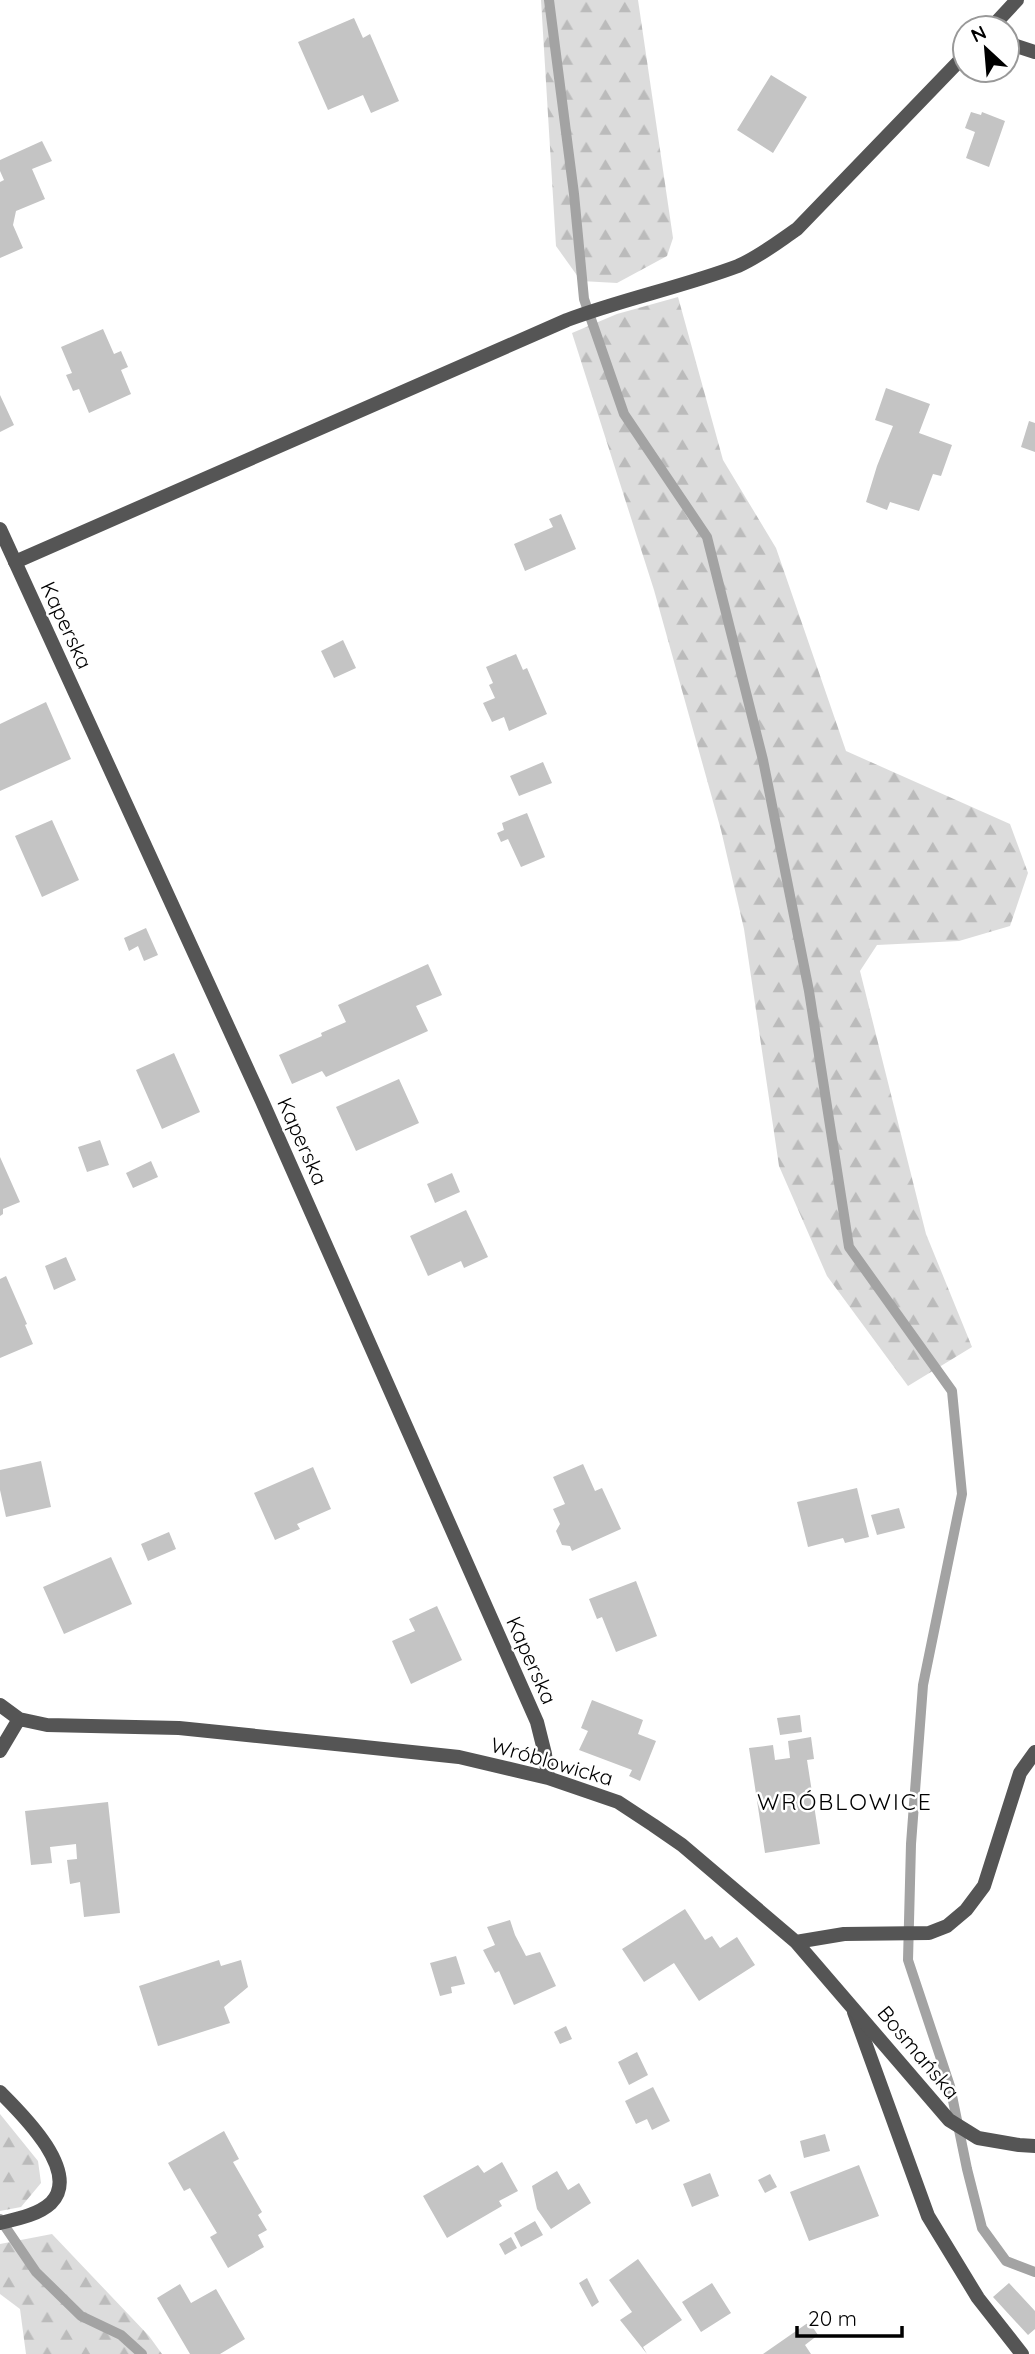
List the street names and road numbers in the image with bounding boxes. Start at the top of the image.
street label: Kaperska [36,577,98,673]
street label: Kaperska [272,1093,334,1189]
street label: Kaperska [501,1612,563,1708]
street label: Wróblowicka [488,1731,616,1791]
street label: Bosmańska [872,2000,966,2104]

